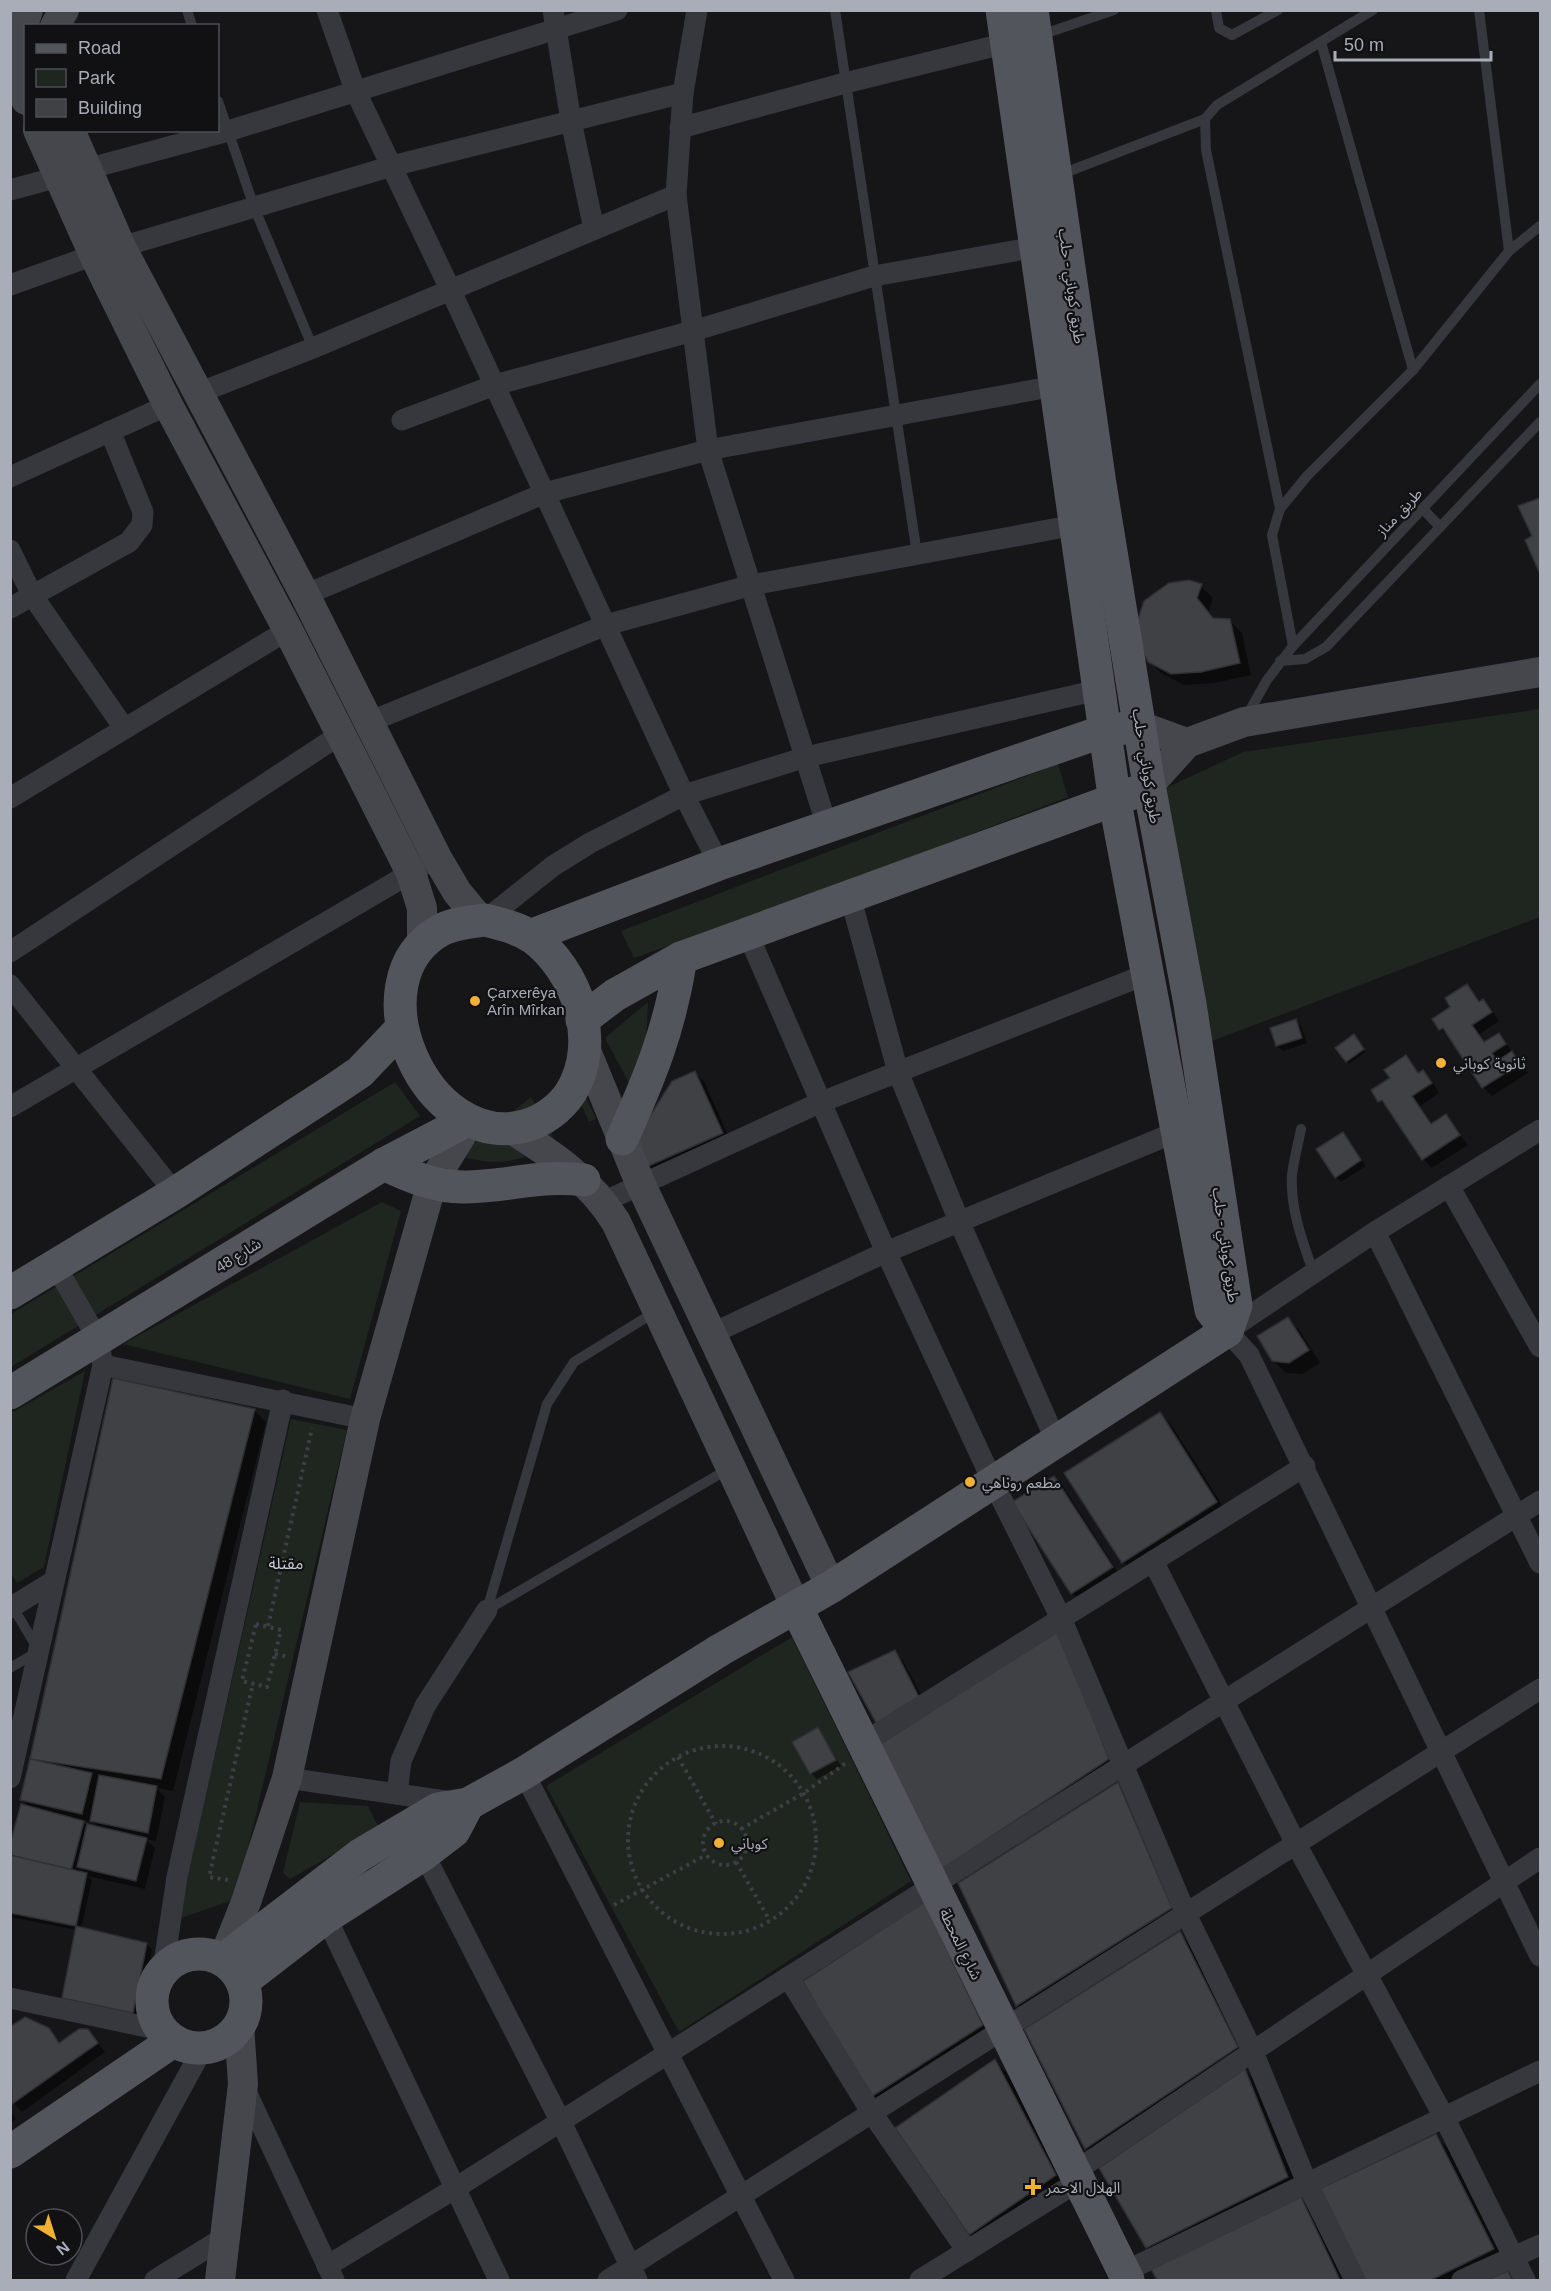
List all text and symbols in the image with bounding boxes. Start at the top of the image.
legend [24,24,219,132]
scale bar [1335,24,1491,62]
text: 50 m [1344,35,1384,55]
text: Road [78,38,121,58]
text: Park [78,68,116,88]
text: Building [78,98,142,118]
street label: طريق كوباني - حلب [1052,227,1089,345]
street label: طريق مناز [1372,485,1427,542]
street label: طريق كوباني - حلب [1126,707,1164,825]
place label: Çarxerêya Arîn Mîrkan [487,984,565,1018]
marker: Çarxerêya Arîn Mîrkan [468,994,482,1008]
place label: ثانوية كوباني [1453,1055,1526,1075]
marker: ثانوية كوباني [1434,1056,1448,1070]
street label: طريق كوباني - حلب [1206,1186,1243,1304]
street label: 48 شارع [212,1234,266,1279]
place label: مطعم روناهي [982,1474,1061,1494]
marker: مطعم روناهي [963,1475,977,1489]
district label: مقتلة [269,1555,303,1572]
place label: كوباني [731,1835,769,1855]
marker: كوباني [712,1836,726,1850]
street label: شارع المحطة [933,1906,986,1984]
marker: الهلال الاحمر [1024,2178,1042,2196]
place label: الهلال الاحمر [1045,2179,1120,2197]
north arrow [24,2207,84,2267]
text: N [53,2238,73,2259]

